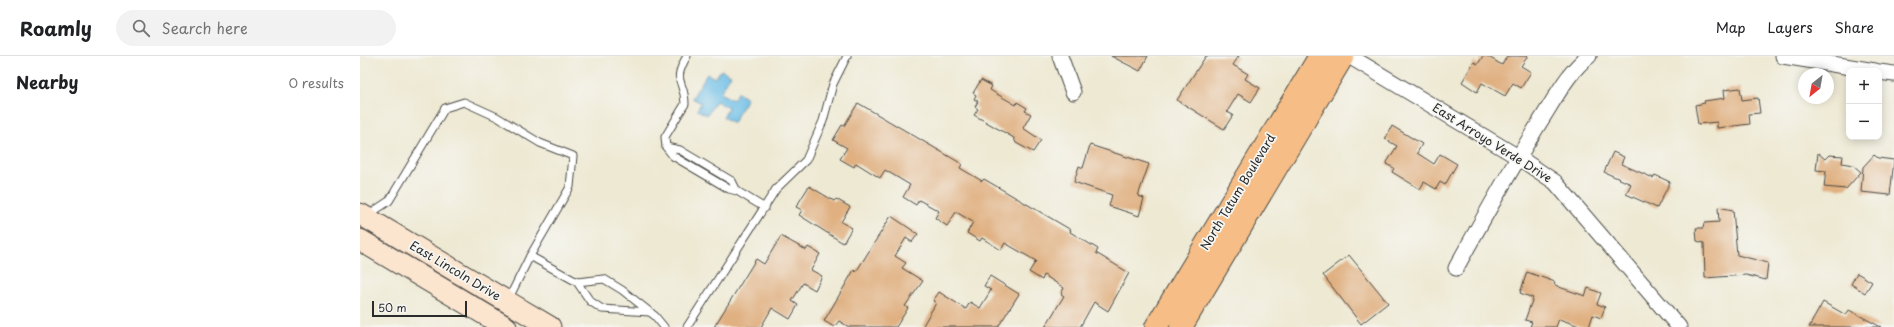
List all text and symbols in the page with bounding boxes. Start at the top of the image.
search box [116,10,396,46]
text: Roamly [20,14,92,42]
text: Search here [162,16,248,39]
icon: search [130,17,152,39]
text: Map [1716,17,1746,38]
text: Layers [1768,17,1813,38]
text: Share [1835,17,1874,38]
north arrow [1798,68,1834,104]
map controls [1846,68,1882,140]
button: + [1846,68,1882,104]
text: Nearby [16,69,78,95]
text: 0 results [289,73,344,92]
street label: East Arroyo Verde Drive [1429,98,1556,186]
button: − [1846,104,1882,140]
street label: North Tatum Boulevard [1195,129,1279,253]
street label: East Lincoln Drive [407,236,504,304]
scale bar [372,299,467,318]
text: 50 m [378,299,407,316]

